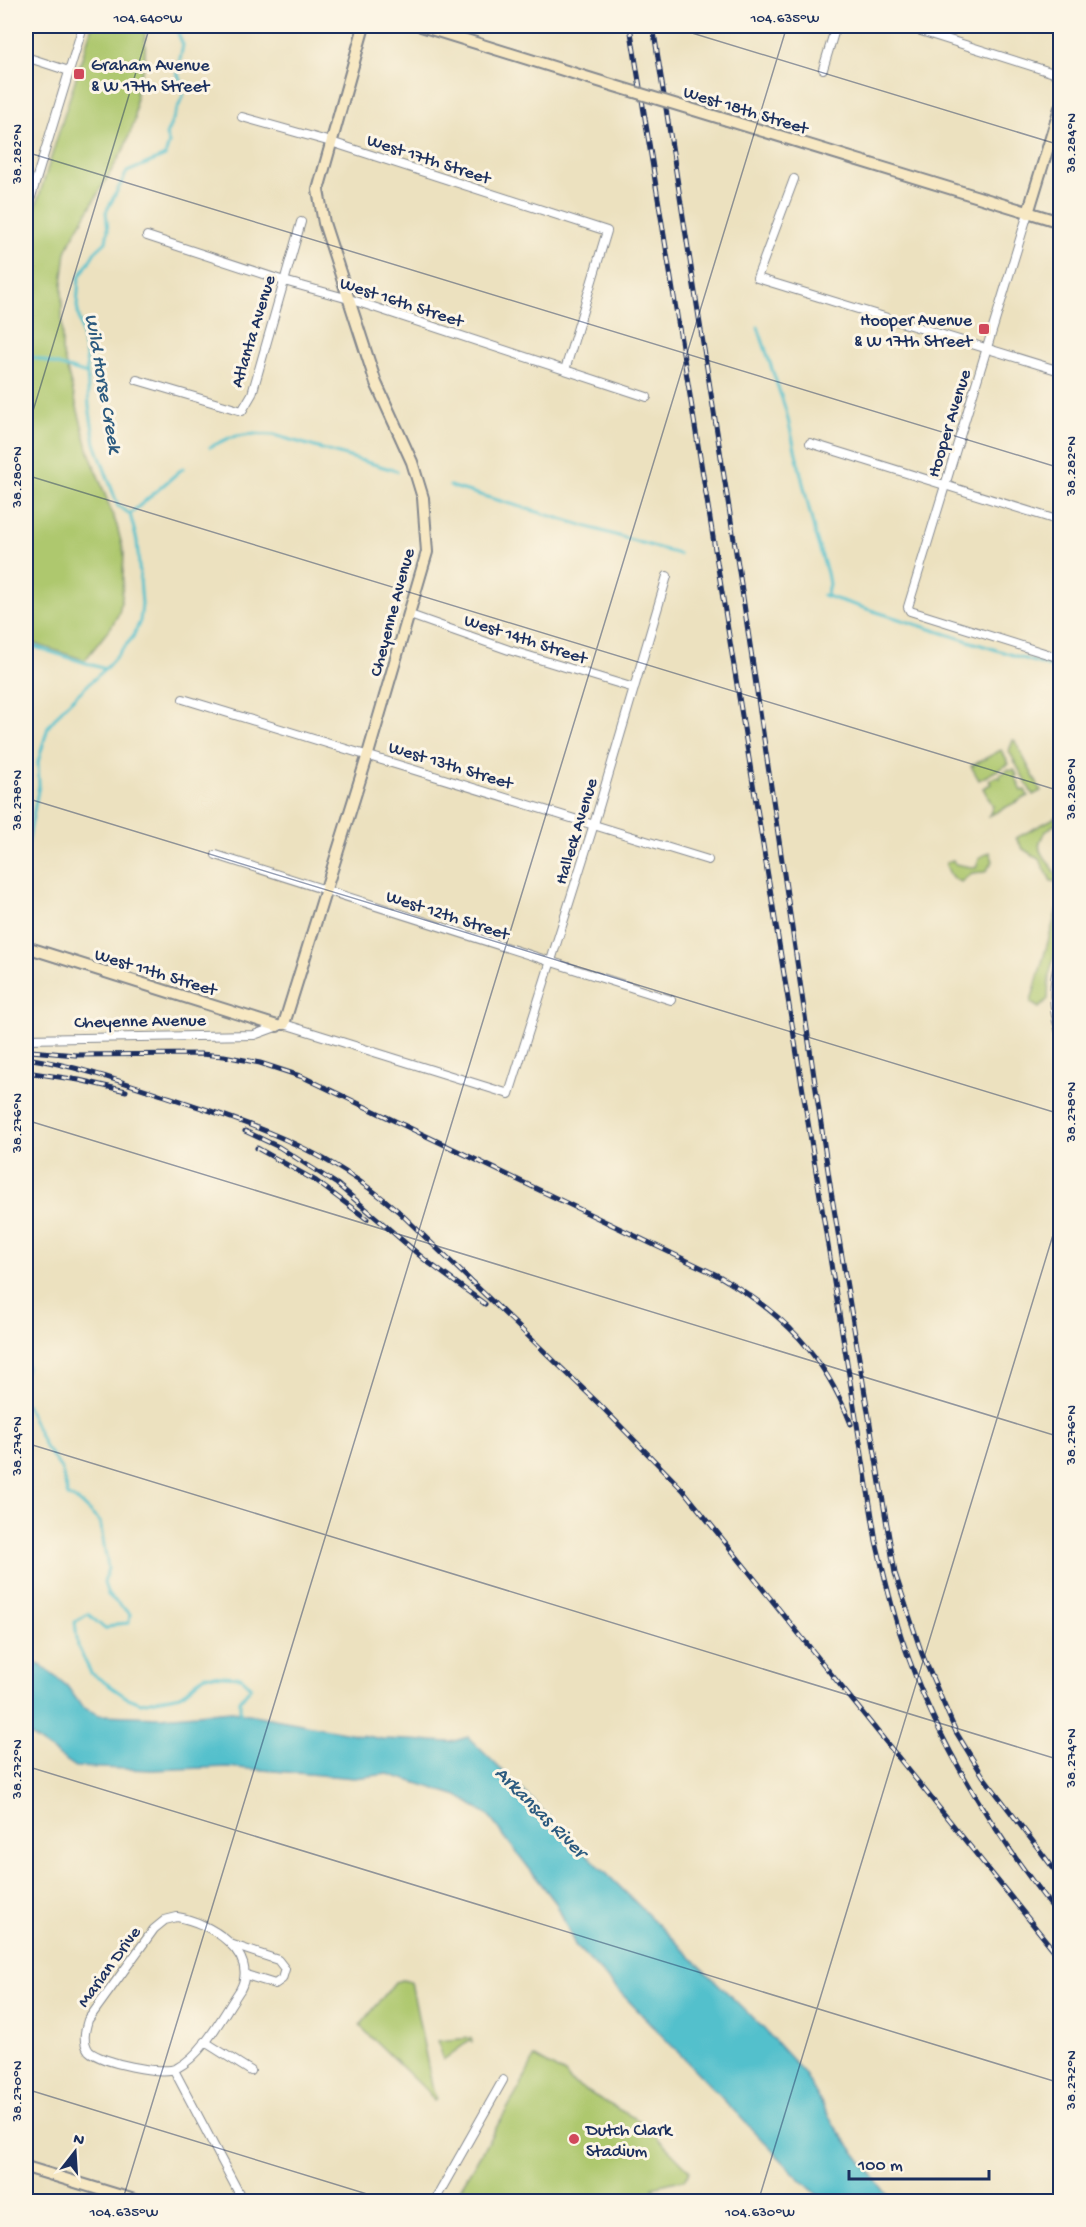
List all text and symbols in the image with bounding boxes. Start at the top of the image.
text: 104.640°W [112,10,183,28]
text: 104.635°W [749,10,820,28]
place label: Graham Avenue & W 17th Street [91,56,211,98]
marker: Graham Avenue & W 17th Street [72,67,86,81]
street label: West 18th Street [680,82,812,141]
text: 38.284°N [1063,113,1081,174]
text: 38.282°N [9,124,27,185]
street label: West 17th Street [364,131,494,191]
street label: Atlanta Avenue [227,272,282,390]
street label: West 16th Street [337,274,467,334]
place label: Hooper Avenue & W 17th Street [854,311,974,353]
water label: Wild Horse Creek [78,312,125,457]
marker: Hooper Avenue & W 17th Street [977,322,991,336]
street label: Hooper Avenue [924,366,977,480]
text: 38.282°N [1063,436,1081,497]
text: 38.280°N [9,446,27,509]
street label: Cheyenne Avenue [366,546,421,679]
street label: West 14th Street [461,611,591,671]
street label: West 13th Street [386,738,516,796]
text: 38.280°N [1063,758,1081,821]
text: 38.278°N [9,769,27,831]
street label: Halleck Avenue [551,775,604,887]
street label: West 12th Street [383,887,513,947]
street label: West 11th Street [92,945,220,1002]
street label: Cheyenne Avenue [74,1011,207,1034]
text: 38.278°N [1063,1081,1081,1143]
text: 38.276°N [9,1093,27,1154]
text: 38.276°N [1063,1405,1081,1466]
text: 38.274°N [9,1416,27,1477]
text: 38.274°N [1063,1728,1081,1789]
text: 38.272°N [9,1739,27,1800]
water label: Arkansas River [489,1763,593,1867]
street label: Marian Drive [74,1922,147,2012]
text: 38.272°N [1063,2050,1081,2111]
text: 38.270°N [9,2060,27,2122]
place label: Dutch Clark Stadium [585,2121,674,2163]
north arrow [45,2122,105,2182]
text: N [71,2130,87,2152]
marker: Dutch Clark Stadium [567,2132,581,2146]
scale bar [849,2143,988,2181]
text: 100 m [857,2156,903,2177]
text: 104.635°W [88,2204,159,2222]
text: 104.630°W [724,2204,795,2222]

